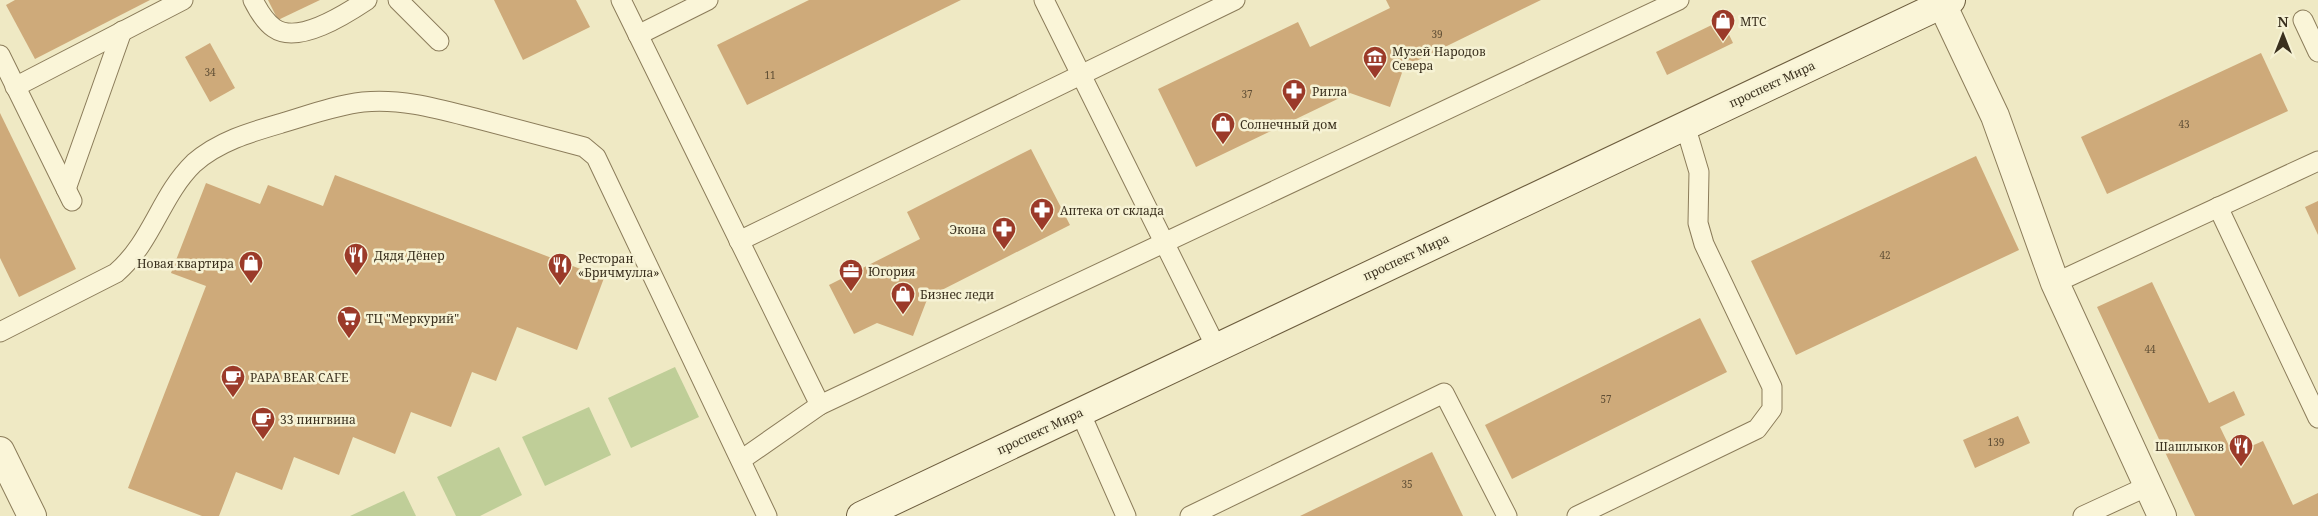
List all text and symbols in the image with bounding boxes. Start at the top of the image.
shop icon: МТС [1710,8,1736,42]
north arrow [2258,10,2308,60]
text: N [2277,12,2289,31]
place label: МТС [1740,13,1766,30]
house number: 39 [1431,27,1443,41]
place label: Музей Народов Севера [1392,43,1486,74]
museum icon: Музей Народов Севера [1362,45,1388,79]
street label: проспект Мира [1726,57,1818,111]
house number: 34 [204,65,216,79]
house number: 11 [764,68,776,82]
pharmacy icon: Ригла [1281,78,1307,112]
place label: Ригла [1312,83,1347,100]
house number: 37 [1241,87,1253,101]
shop icon: Солнечный дом [1210,111,1236,145]
place label: Солнечный дом [1240,116,1337,133]
house number: 43 [2178,117,2190,131]
pharmacy icon: Аптека от склада [1029,197,1055,231]
place label: Аптека от склада [1060,202,1164,219]
pharmacy icon: Экона [991,216,1017,250]
place label: Экона [950,221,986,238]
street label: проспект Мира [1360,230,1452,284]
restaurant icon: Дядя Дёнер [343,242,369,276]
place label: Дядя Дёнер [374,247,445,264]
house number: 42 [1879,248,1891,262]
shop icon: Новая квартира [238,250,264,284]
place label: Ресторан «Бричмулла» [578,250,660,281]
restaurant icon: Ресторан «Бричмулла» [547,252,573,286]
place label: Новая квартира [137,255,234,272]
office icon: Югория [838,258,864,292]
place label: Югория [868,263,916,280]
shop icon: Бизнес леди [890,281,916,315]
place label: Бизнес леди [920,286,994,303]
supermarket icon: ТЦ "Меркурий" [336,305,362,339]
place label: ТЦ "Меркурий" [366,310,459,327]
house number: 44 [2144,342,2156,356]
cafe icon: PAPA BEAR CAFE [220,364,246,398]
place label: PAPA BEAR CAFE [250,369,349,386]
house number: 57 [1600,392,1612,406]
street label: проспект Мира [994,404,1086,458]
cafe icon: 33 пингвина [250,406,276,440]
place label: 33 пингвина [280,411,356,428]
restaurant icon: Шашлыков [2228,433,2254,467]
house number: 139 [1988,435,2004,449]
place label: Шашлыков [2155,438,2224,455]
house number: 35 [1401,477,1413,491]

